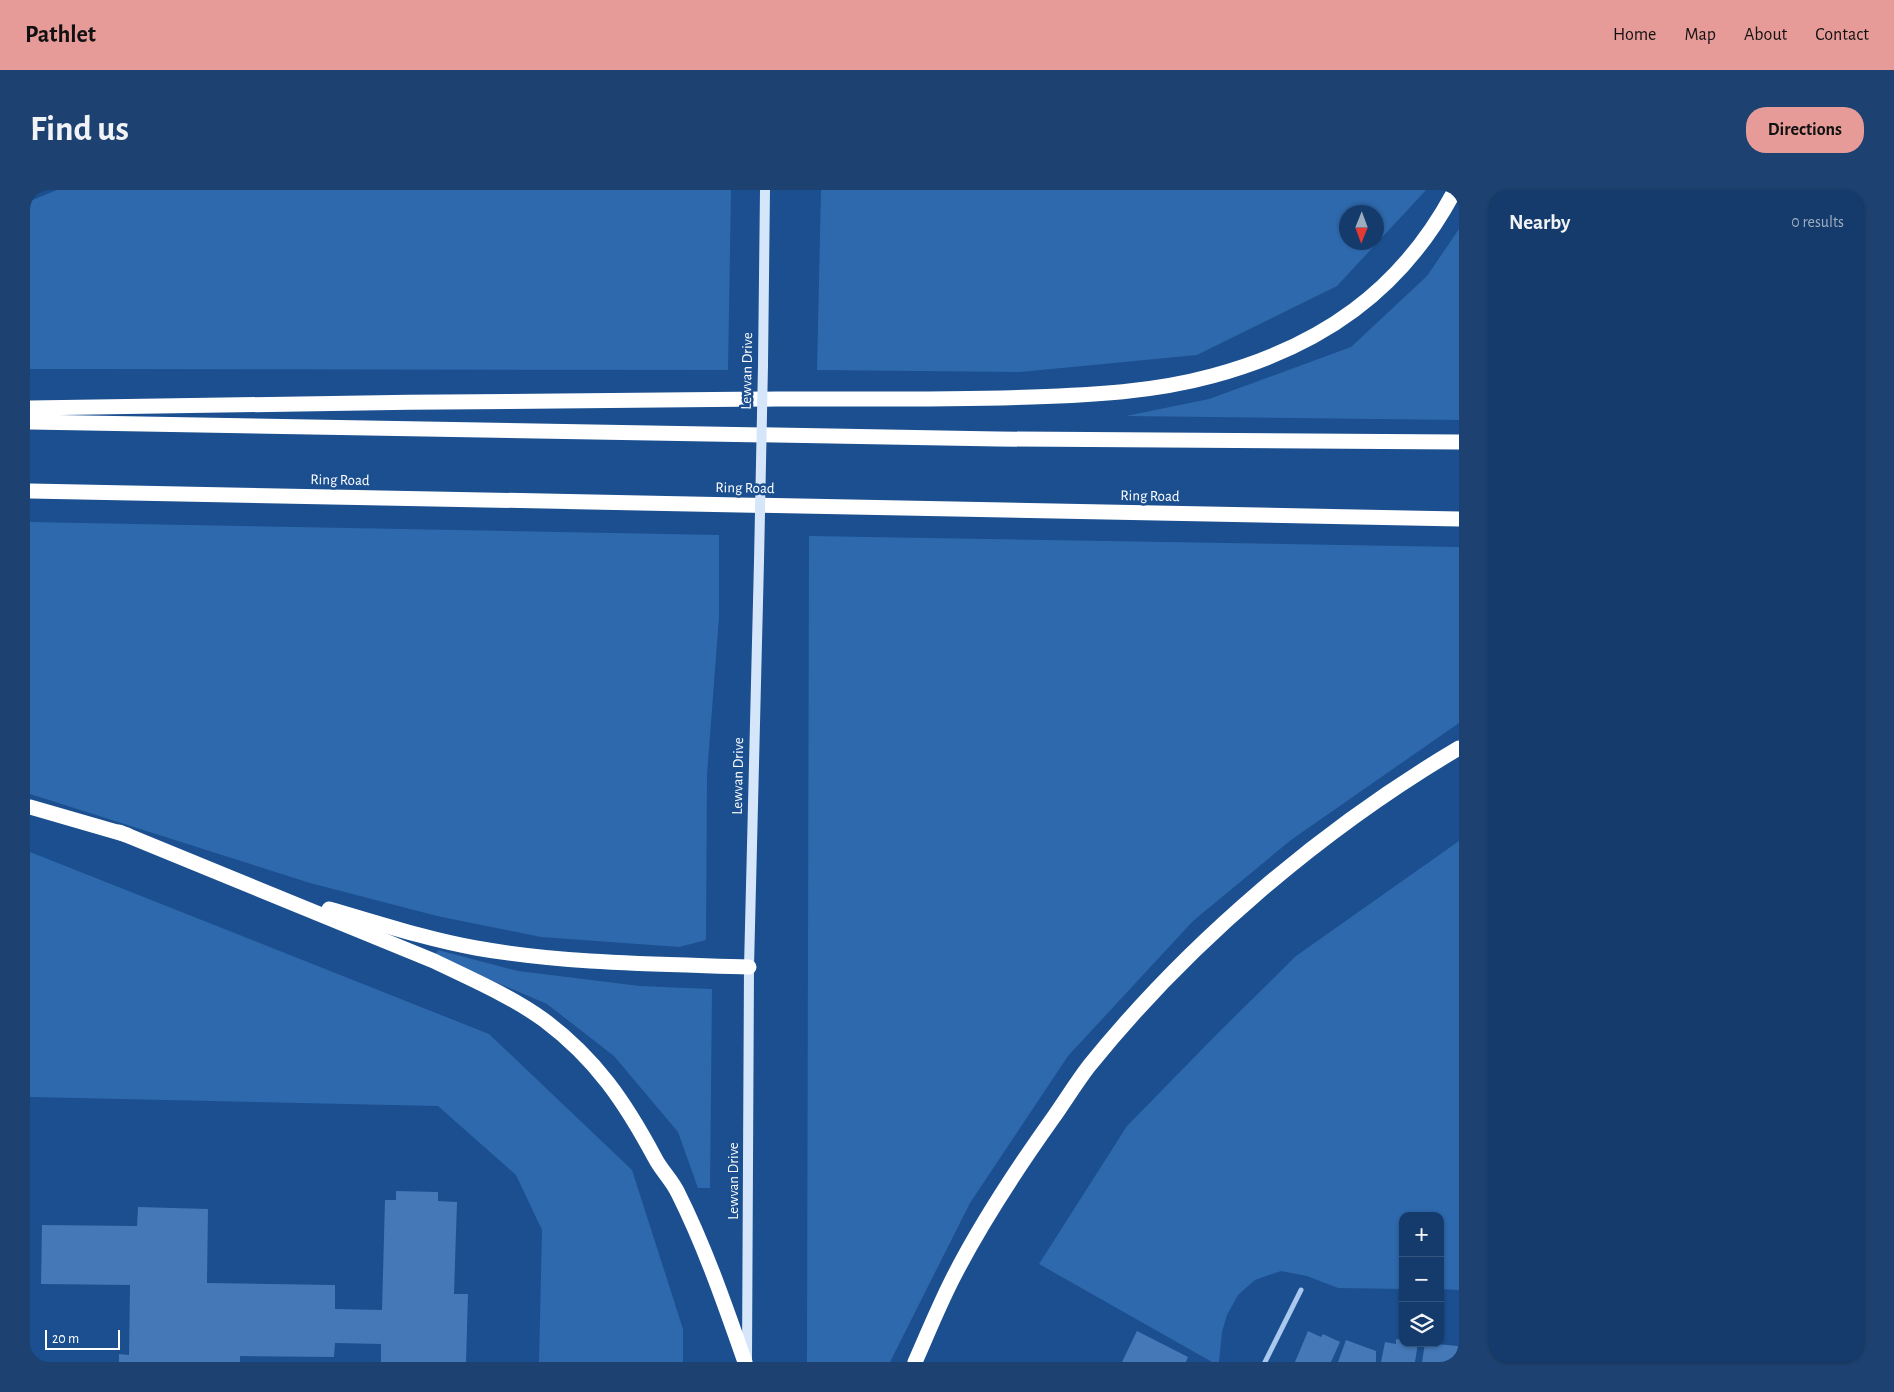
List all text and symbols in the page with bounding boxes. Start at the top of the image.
text: Pathlet [25,23,96,47]
text: Home [1613,26,1656,44]
text: Map [1684,26,1716,44]
text: About [1744,26,1787,44]
text: Contact [1815,26,1869,44]
button: Directions [1746,107,1864,153]
text: Find us [30,112,129,147]
north arrow [1339,205,1384,250]
text: Nearby [1509,212,1570,233]
text: 0 results [1791,214,1844,230]
street label: Lewvan Drive [739,332,755,410]
street label: Ring Road [310,472,370,488]
street label: Ring Road [715,480,775,496]
street label: Ring Road [1120,488,1180,504]
street label: Lewvan Drive [730,737,746,815]
street label: Lewvan Drive [726,1142,741,1220]
map controls [1399,1212,1444,1347]
button: + [1399,1212,1444,1257]
button: − [1399,1257,1444,1302]
button: layers [1399,1302,1444,1347]
scale bar [45,1327,120,1350]
text: 20 m [52,1332,79,1346]

